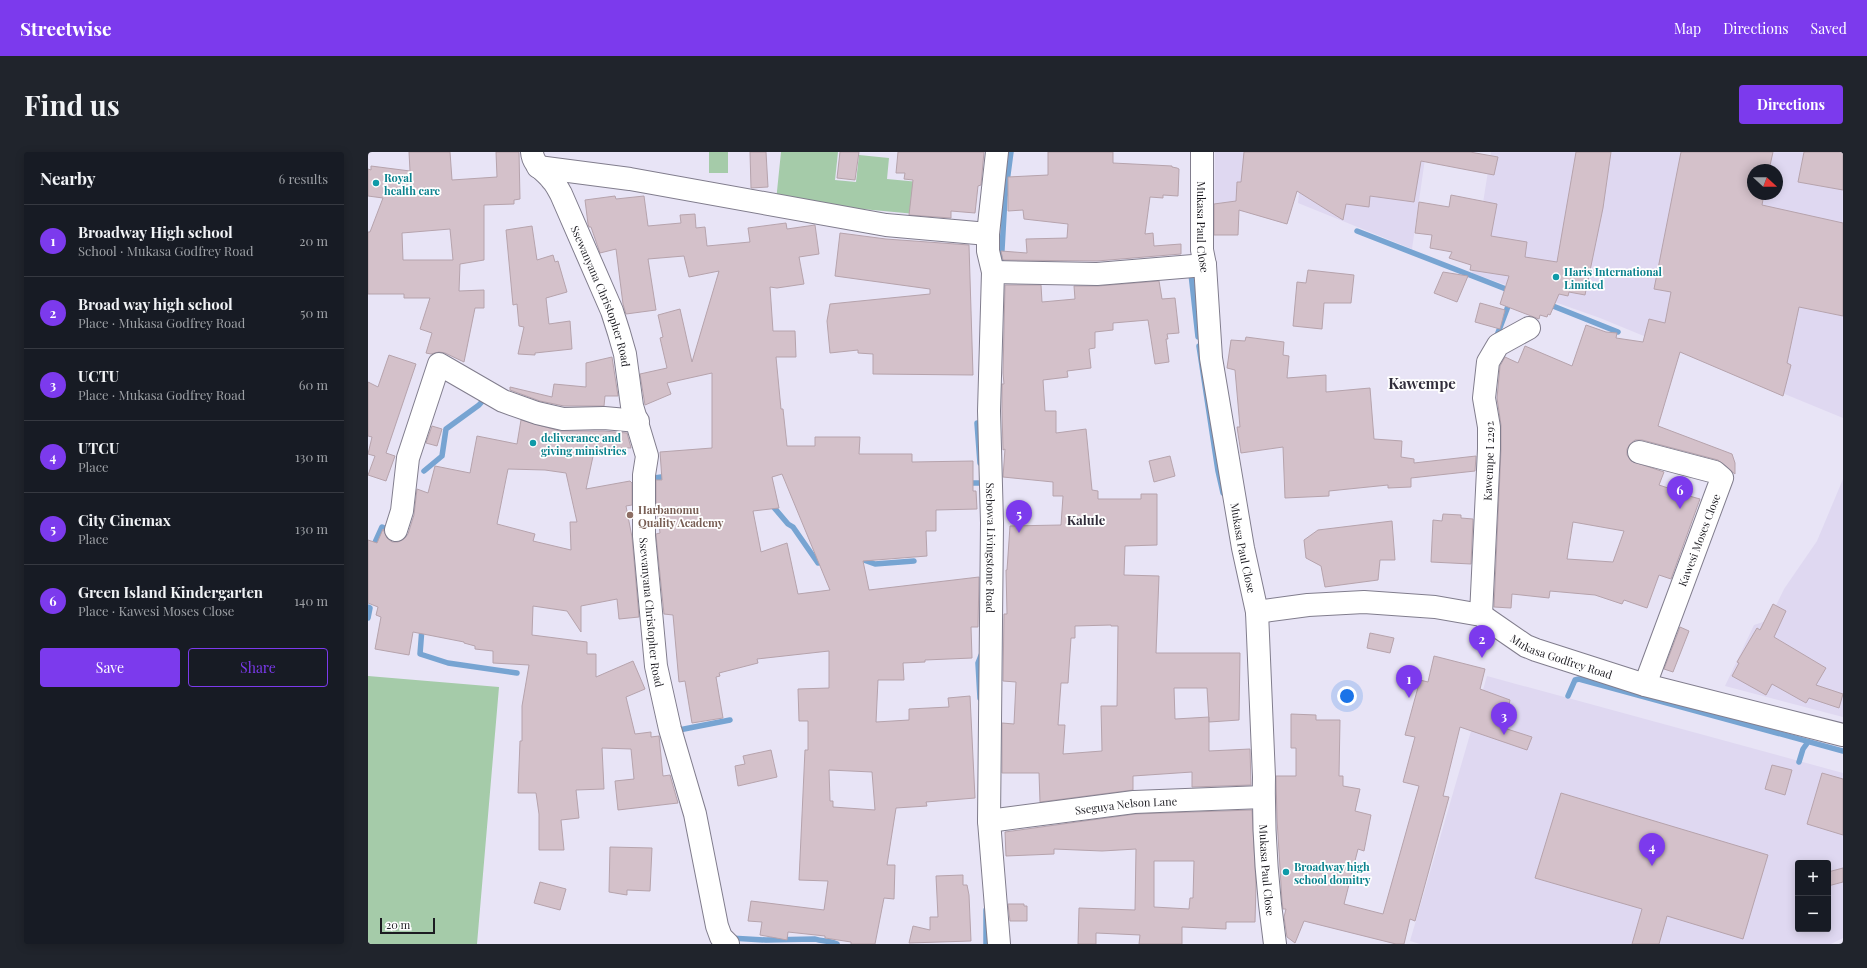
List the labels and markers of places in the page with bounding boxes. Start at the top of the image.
place label: Royal health care [384,170,441,198]
marker: Royal health care [371,178,381,188]
place label: Haris International Limited [1564,264,1662,292]
marker: Haris International Limited [1551,272,1561,282]
place label: deliverance and giving ministries [541,430,627,458]
marker: deliverance and giving ministries [528,438,538,448]
pin: 6 [1667,476,1693,509]
pin: 5 [1006,500,1032,533]
place label: Harbanomu Quality Academy [638,502,724,530]
marker: Harbanomu Quality Academy [625,510,635,520]
pin: 2 [1469,625,1495,658]
pin: 1 [1396,665,1422,698]
pin: 3 [1491,702,1517,735]
pin: 4 [1639,833,1665,866]
place label: Broadway high school domitry [1294,859,1371,887]
marker: Broadway high school domitry [1281,867,1291,877]

